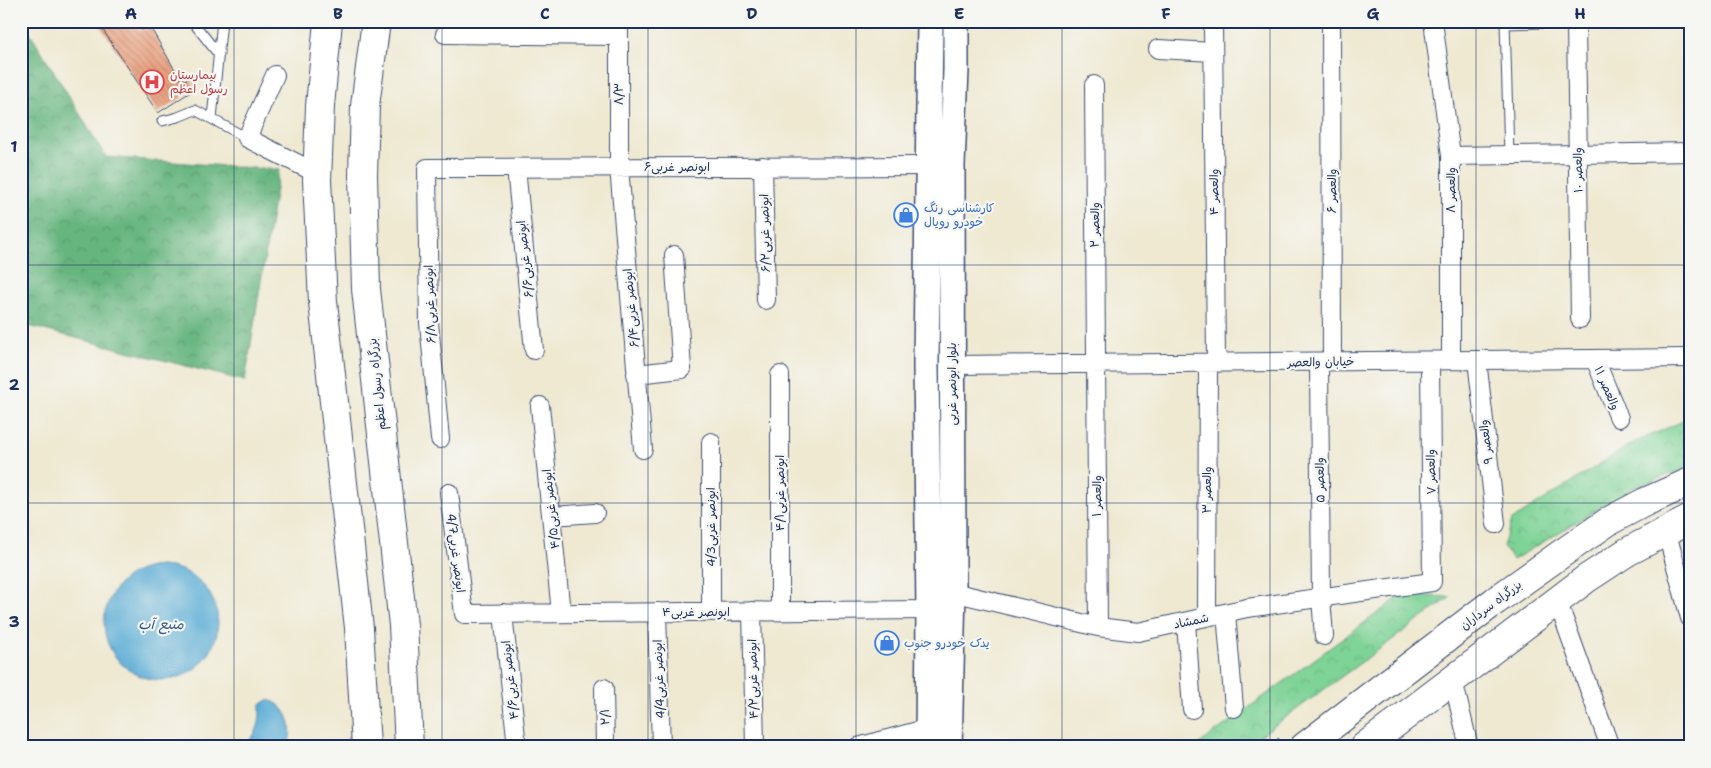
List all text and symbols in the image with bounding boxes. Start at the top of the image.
text: A [125,3,137,24]
text: B [333,3,343,24]
text: C [540,3,550,24]
text: D [746,3,758,24]
text: E [954,3,964,24]
text: F [1161,3,1171,24]
text: G [1367,3,1380,24]
text: H [1574,3,1586,24]
place label: بیمارستان رسول اعظم [170,67,228,98]
hospital icon: بیمارستان رسول اعظم [139,69,165,95]
street label: ۸/۳ [611,83,627,105]
text: 1 [10,136,18,157]
street label: والعصر ۱۰ [1570,147,1586,193]
street label: ۶ابونصر غربی [644,159,710,175]
street label: والعصر ۸ [1443,167,1459,213]
street label: والعصر ۴ [1206,169,1222,215]
street label: والعصر ۶ [1324,169,1340,213]
street label: ۶/۲ابونصر غربی [756,194,774,272]
place label: کارشناسی رنگ خودرو رویال [924,200,994,230]
shop icon: کارشناسی رنگ خودرو رویال [893,202,919,228]
street label: والعصر ۲ [1087,202,1103,248]
street label: ۶/۶ابونصر غربی [513,220,537,298]
street label: ۶/۸ابونصر غربی [421,264,439,344]
street label: ۶/۴ابونصر غربی [620,268,642,348]
street label: بزرگراه رسول اعظم [364,337,391,431]
street label: بلوار ابونصر غربی [944,342,960,426]
street label: خیابان والعصر [1286,353,1355,371]
street label: والعصر ۱۱ [1591,364,1623,412]
text: 2 [8,374,20,395]
street label: والعصر ۹ [1475,419,1497,465]
street label: والعصر ۷ [1423,449,1439,495]
street label: ۴/۱ابونصر غربی [772,455,788,531]
street label: والعصر ۵ [1312,457,1328,503]
street label: والعصر ۳ [1199,466,1215,514]
street label: ۴/۵ابونصر غربی [539,468,563,550]
street label: والعصر ۱ [1089,475,1105,517]
street label: 4/3ابونصر غربی [703,487,719,567]
street label: 4/7ابونصر غربی [443,512,469,594]
street label: بزرگراه سرداران [1457,577,1525,633]
street label: ۴ابونصر غربی [662,604,730,620]
street label: شمشاد [1172,609,1210,633]
text: 3 [8,611,20,632]
water label: منبع آب [138,615,185,635]
shop icon: یدک خودرو جنوب [874,630,900,656]
place label: یدک خودرو جنوب [904,635,990,651]
street label: 4/4ابونصر غربی [650,639,668,719]
street label: ۴/۲ابونصر غربی [744,639,762,719]
street label: ۴/۶ابونصر غربی [498,640,522,720]
street label: ۲/۱ [597,708,613,726]

